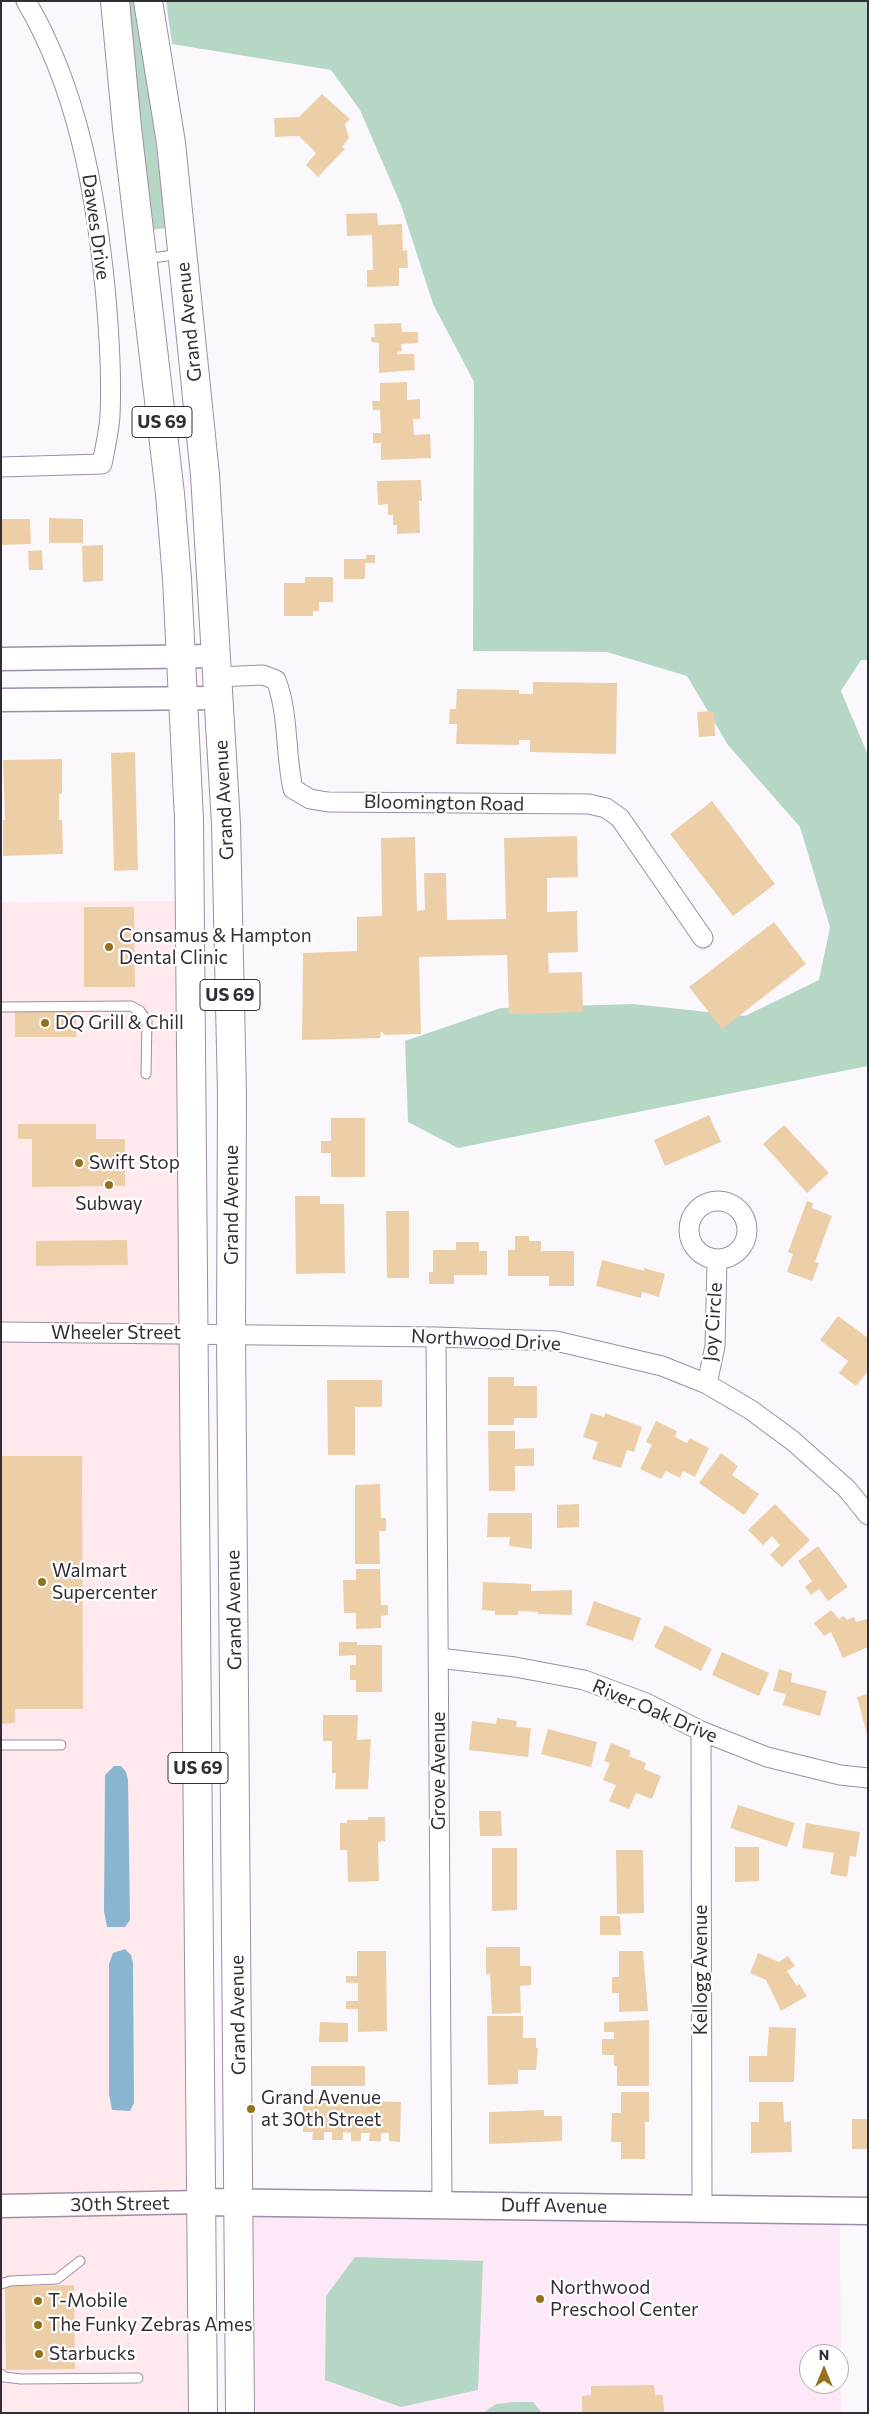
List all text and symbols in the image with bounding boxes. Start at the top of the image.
street label: Dawes Drive [77,173,115,281]
street label: Grand Avenue [171,261,207,383]
road number: US 69 [132,407,192,438]
street label: Grand Avenue [209,739,239,861]
street label: Bloomington Road [364,790,524,816]
place label: Consamus & Hampton Dental Clinic [119,925,312,969]
marker: Consamus & Hampton Dental Clinic [103,941,115,953]
road number: US 69 [200,980,260,1010]
place label: DQ Grill & Chill [55,1012,184,1034]
marker: DQ Grill & Chill [39,1017,51,1029]
street label: Grand Avenue [221,1145,243,1265]
place label: Swift Stop [89,1152,180,1174]
marker: Swift Stop [73,1157,85,1169]
marker: Subway [103,1179,115,1191]
place label: Subway [75,1193,143,1215]
street label: Joy Circle [699,1282,727,1362]
street label: Wheeler Street [51,1322,181,1344]
street label: Northwood Drive [411,1325,561,1355]
street label: Grand Avenue [222,1550,246,1670]
place label: Walmart Supercenter [52,1560,158,1604]
marker: Walmart Supercenter [36,1576,48,1588]
street label: River Oak Drive [589,1674,721,1748]
street label: Grove Avenue [428,1712,450,1830]
road number: US 69 [168,1752,228,1784]
street label: Kellogg Avenue [690,1905,712,2035]
street label: Grand Avenue [226,1955,250,2075]
place label: Grand Avenue at 30th Street [261,2087,382,2131]
marker: Grand Avenue at 30th Street [245,2103,257,2115]
street label: 30th Street [70,2192,170,2216]
street label: Duff Avenue [501,2194,607,2218]
place label: Northwood Preschool Center [550,2277,698,2321]
place label: T-Mobile [48,2290,128,2312]
marker: Northwood Preschool Center [534,2293,546,2305]
marker: T-Mobile [32,2295,44,2307]
place label: The Funky Zebras Ames [48,2314,253,2336]
marker: The Funky Zebras Ames [32,2319,44,2331]
place label: Starbucks [49,2343,135,2365]
north arrow [799,2344,849,2394]
text: N [819,2346,829,2363]
marker: Starbucks [33,2348,45,2360]

